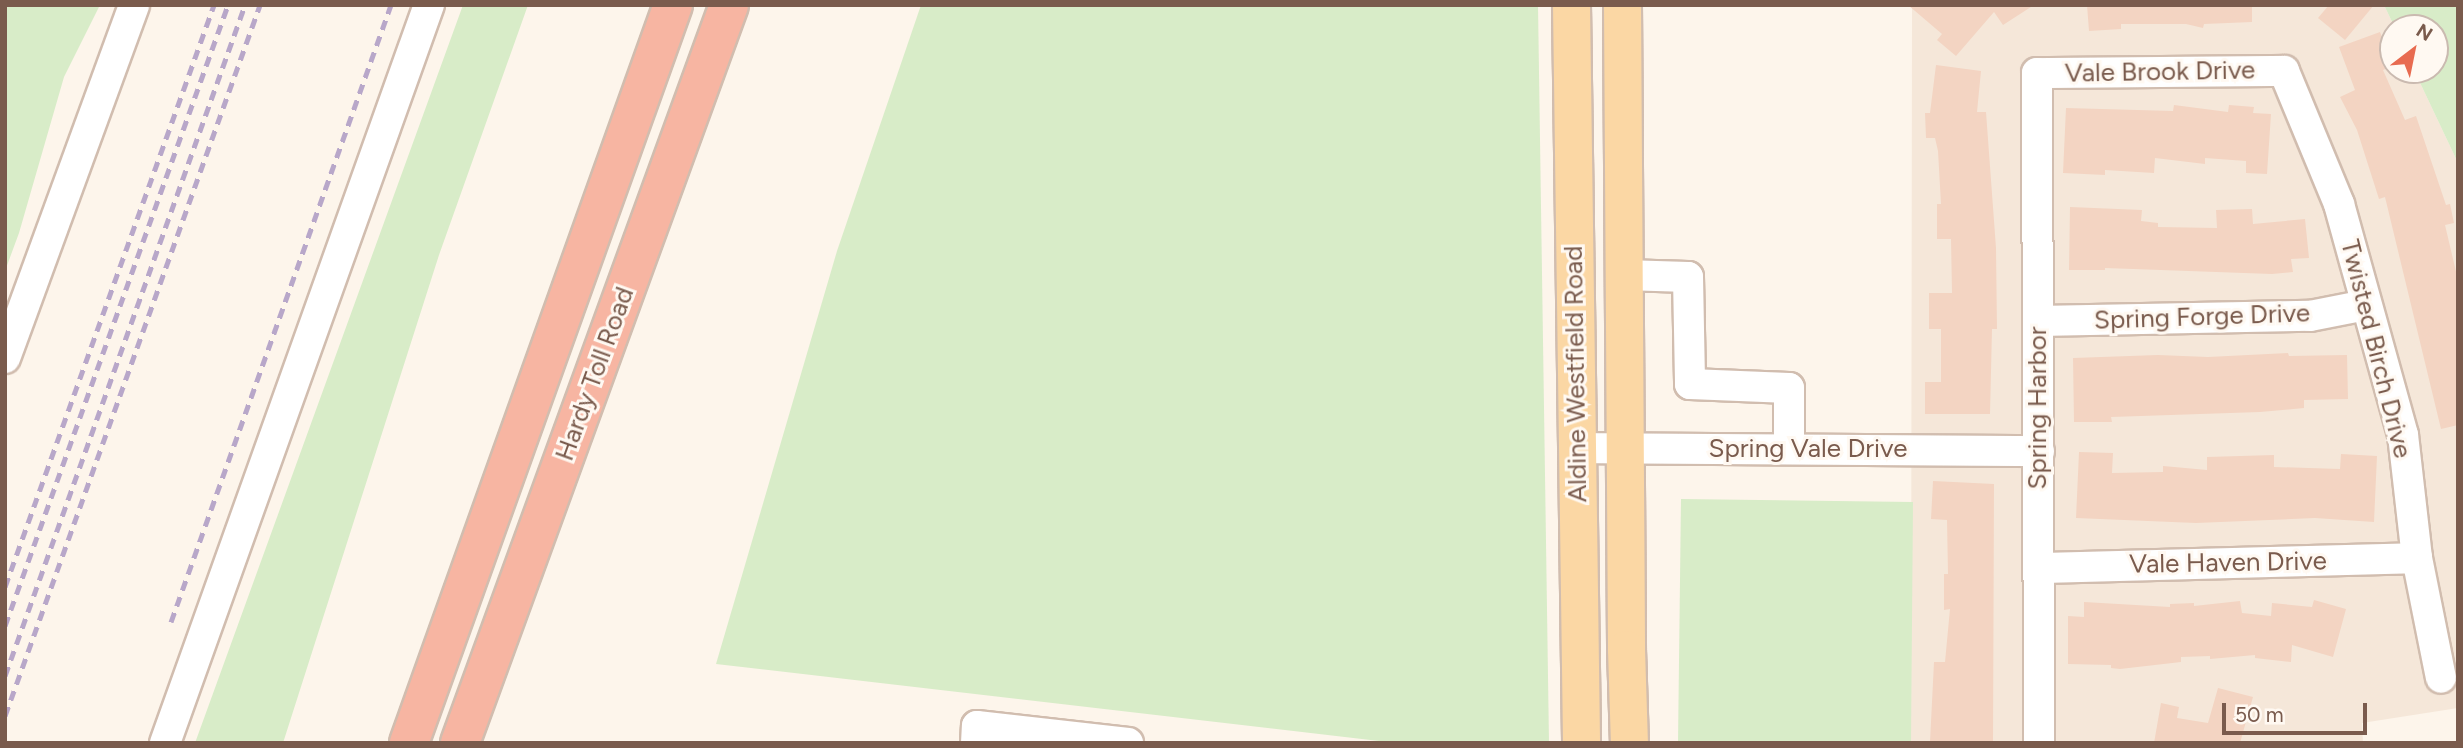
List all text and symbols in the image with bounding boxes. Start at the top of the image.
north arrow [2379,14,2449,84]
text: N [2412,19,2437,46]
street label: Vale Brook Drive [2064,55,2256,89]
street label: Twisted Birch Drive [2334,237,2418,461]
street label: Aldine Westfield Road [1558,245,1594,503]
street label: Hardy Toll Road [549,283,641,465]
street label: Spring Forge Drive [2093,298,2311,336]
street label: Spring Harbor [2022,326,2054,490]
street label: Spring Vale Drive [1708,433,1908,465]
street label: Vale Haven Drive [2129,546,2327,580]
scale bar [2225,688,2370,732]
text: 50 m [2235,702,2284,727]

